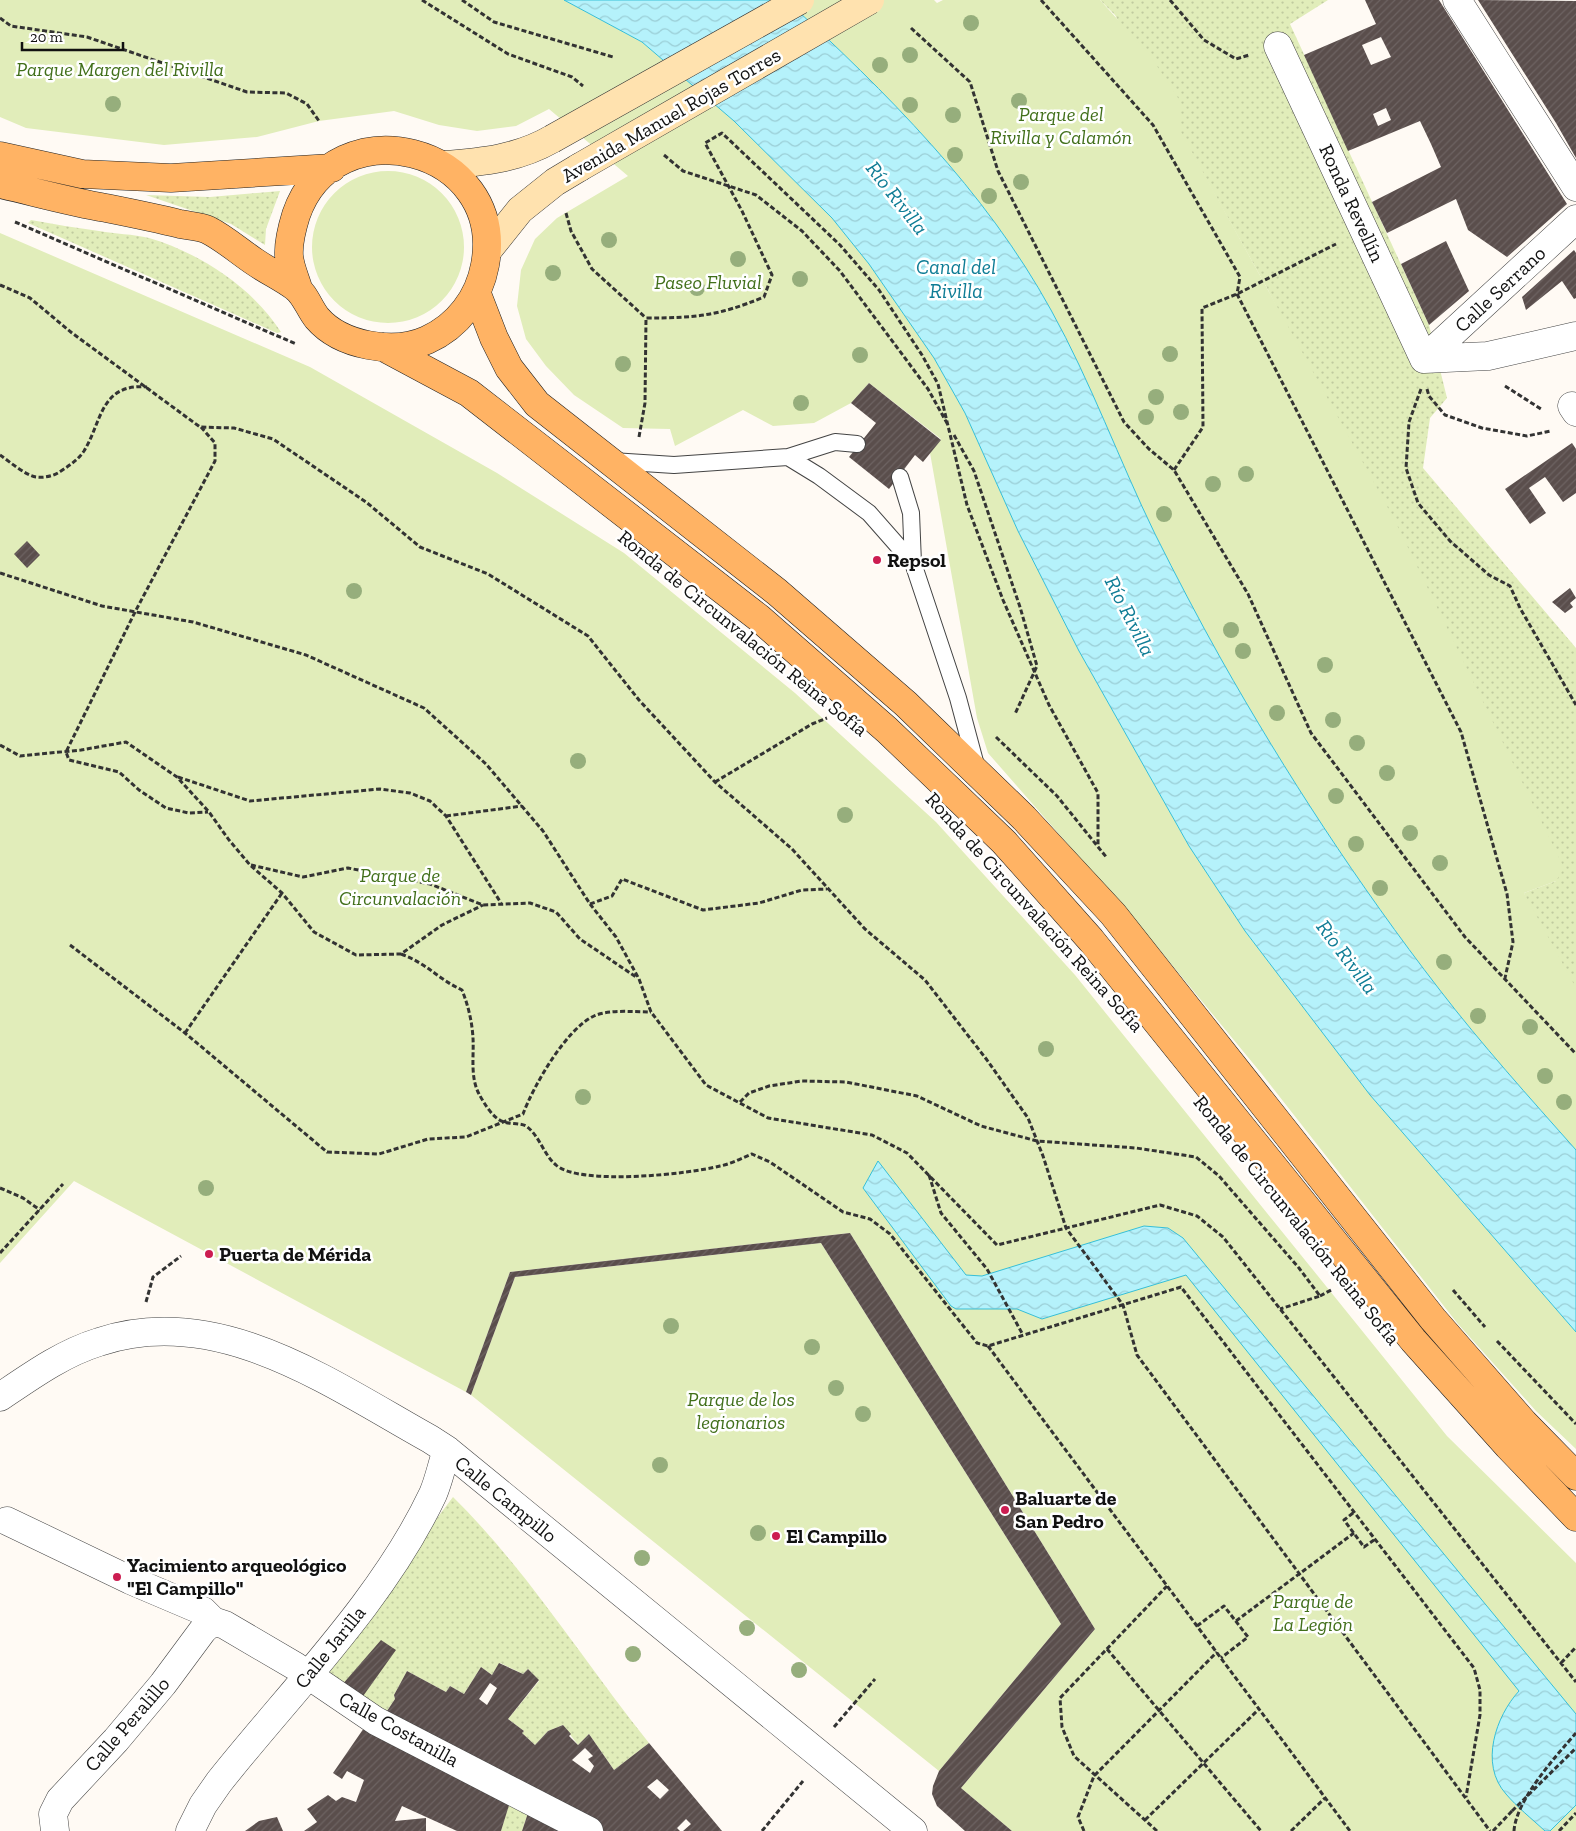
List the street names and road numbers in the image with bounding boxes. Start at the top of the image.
street label: Avenida Manuel Rojas Torres [557,42,785,188]
street label: Ronda Revellín [1314,140,1390,266]
street label: Calle Serrano [1450,241,1550,337]
street label: Ronda de Circunvalación Reina Sofía [613,525,873,742]
street label: Ronda de Circunvalación Reina Sofía [921,787,1149,1037]
street label: Ronda de Circunvalación Reina Sofía [1189,1090,1406,1350]
street label: Calle Campillo [450,1450,562,1548]
street label: Calle Jarilla [289,1601,371,1693]
street label: Calle Peralillo [79,1672,175,1776]
street label: Calle Costanilla [335,1686,464,1772]

